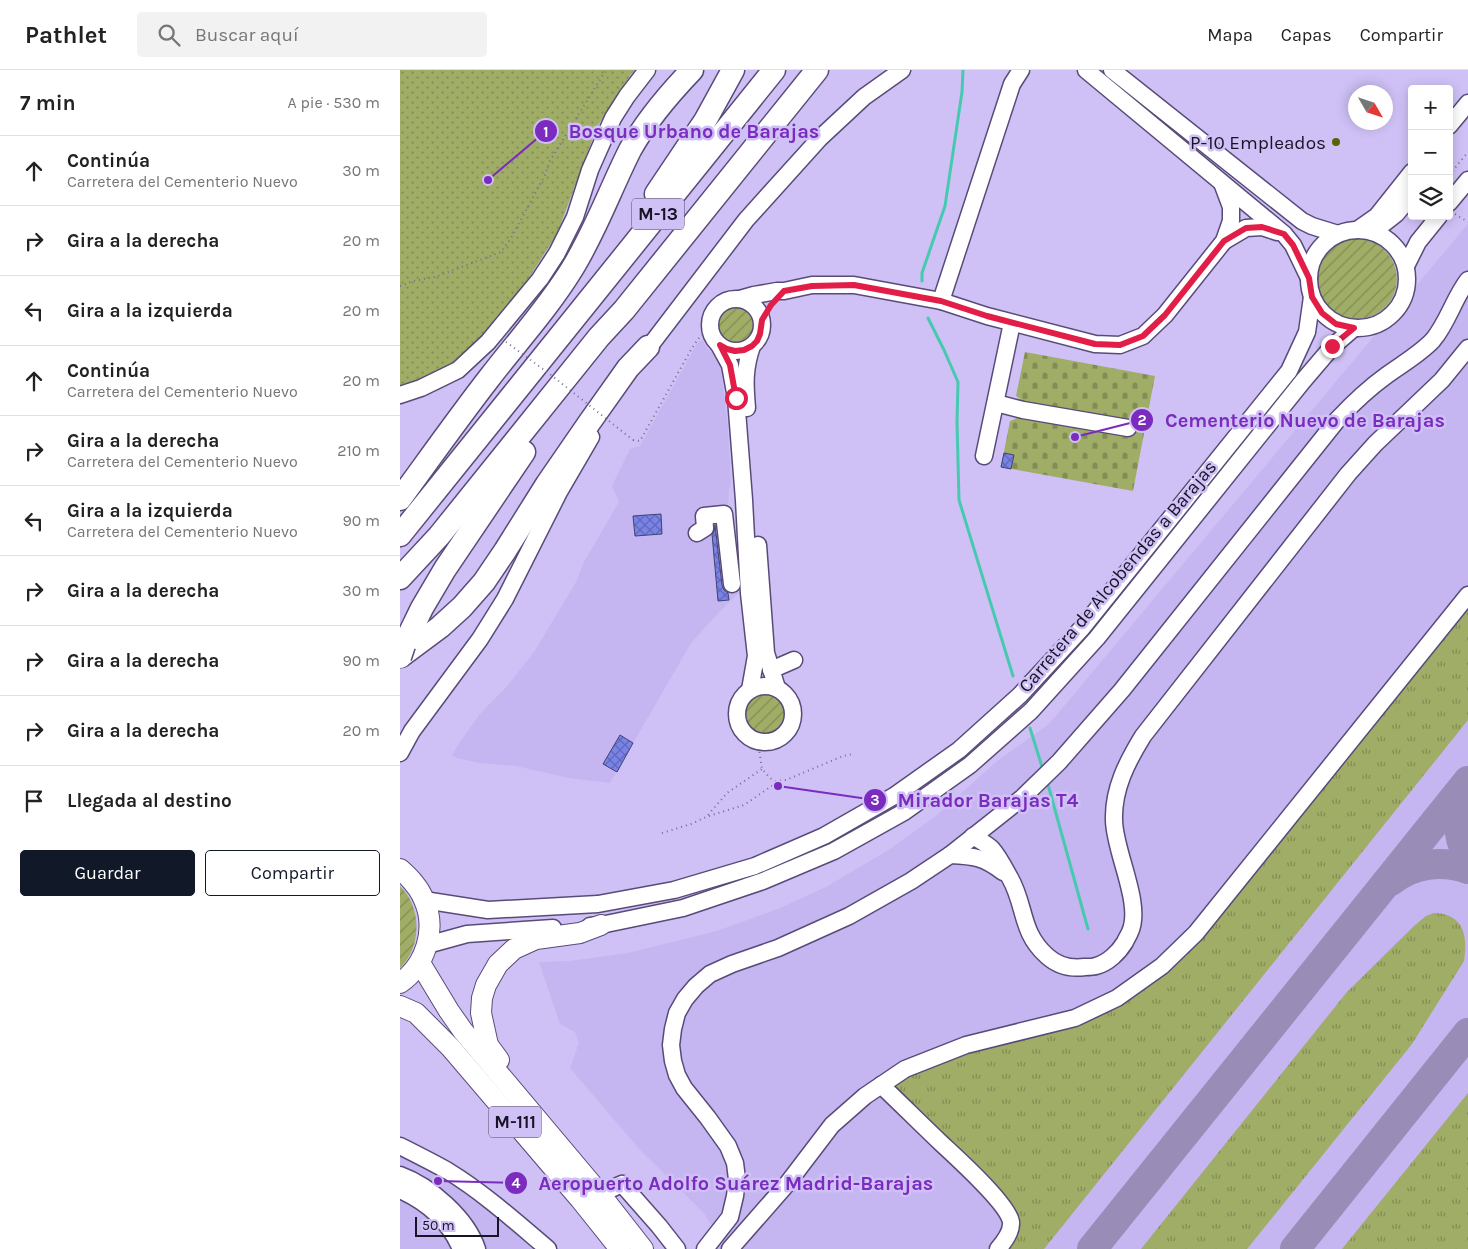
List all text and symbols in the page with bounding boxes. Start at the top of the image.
search box [137,12,487,57]
text: Pathlet [25,21,107,49]
icon: search [155,21,183,49]
text: Buscar aquí [195,24,299,46]
text: Mapa [1207,24,1253,46]
text: Capas [1281,24,1332,46]
text: Compartir [1360,24,1443,46]
north arrow [1348,85,1393,130]
map controls [1408,85,1453,220]
button: + [1408,85,1453,130]
text: 7 min [20,91,76,115]
text: A pie · 530 m [287,93,380,112]
callout: Bosque Urbano de Barajas [534,114,830,149]
text: Bosque Urbano de Barajas [569,120,819,143]
text: 1 [543,123,549,141]
button: − [1408,130,1453,175]
place label: P-10 Empleados [1190,132,1326,154]
marker: P-10 Empleados [1330,136,1342,148]
text: Continúa [67,150,150,172]
icon: ahead [20,157,48,185]
text: 30 m [342,161,380,180]
text: Carretera del Cementerio Nuevo [67,172,298,191]
button: layers [1408,175,1453,220]
road number: M-13 [632,198,684,230]
icon: right [20,227,48,255]
text: Gira a la derecha [67,230,219,252]
text: 20 m [342,231,380,250]
icon: left [20,297,48,325]
text: Gira a la izquierda [67,300,233,322]
text: 20 m [342,301,380,320]
route end [1321,335,1344,358]
text: Continúa [67,360,150,382]
icon: ahead [20,367,48,395]
text: 20 m [342,371,380,390]
text: Carretera del Cementerio Nuevo [67,382,298,401]
route start [725,387,748,410]
callout: Cementerio Nuevo de Barajas [1130,402,1455,437]
text: Cementerio Nuevo de Barajas [1165,409,1445,432]
text: 2 [1137,411,1147,429]
text: Gira a la derecha [67,430,219,452]
icon: right [20,437,48,465]
text: 210 m [337,441,380,460]
text: Carretera del Cementerio Nuevo [67,452,298,471]
street label: Carretera de Alcobendas a Barajas [1014,456,1221,697]
text: Gira a la izquierda [67,500,233,522]
icon: left [20,507,48,535]
text: 90 m [342,511,380,530]
text: Carretera del Cementerio Nuevo [67,522,298,541]
icon: right [20,577,48,605]
text: Gira a la derecha [67,580,219,602]
text: 30 m [342,581,380,600]
icon: right [20,647,48,675]
text: Gira a la derecha [67,650,219,672]
text: 90 m [342,651,380,670]
icon: right [20,717,48,745]
text: Gira a la derecha [67,720,219,742]
text: 20 m [342,721,380,740]
callout: Mirador Barajas T4 [863,782,1089,817]
icon: arrive [20,787,48,815]
text: Mirador Barajas T4 [898,789,1079,812]
text: Llegada al destino [67,790,232,812]
text: 3 [870,791,880,809]
button: Guardar [20,850,195,896]
button: Compartir [205,850,380,896]
road number: M-111 [489,1106,541,1138]
callout: Aeropuerto Adolfo Suárez Madrid-Barajas [504,1166,943,1201]
text: Aeropuerto Adolfo Suárez Madrid-Barajas [539,1172,933,1195]
text: 4 [512,1174,521,1192]
scale bar [415,1214,499,1237]
text: 50 m [422,1217,455,1234]

